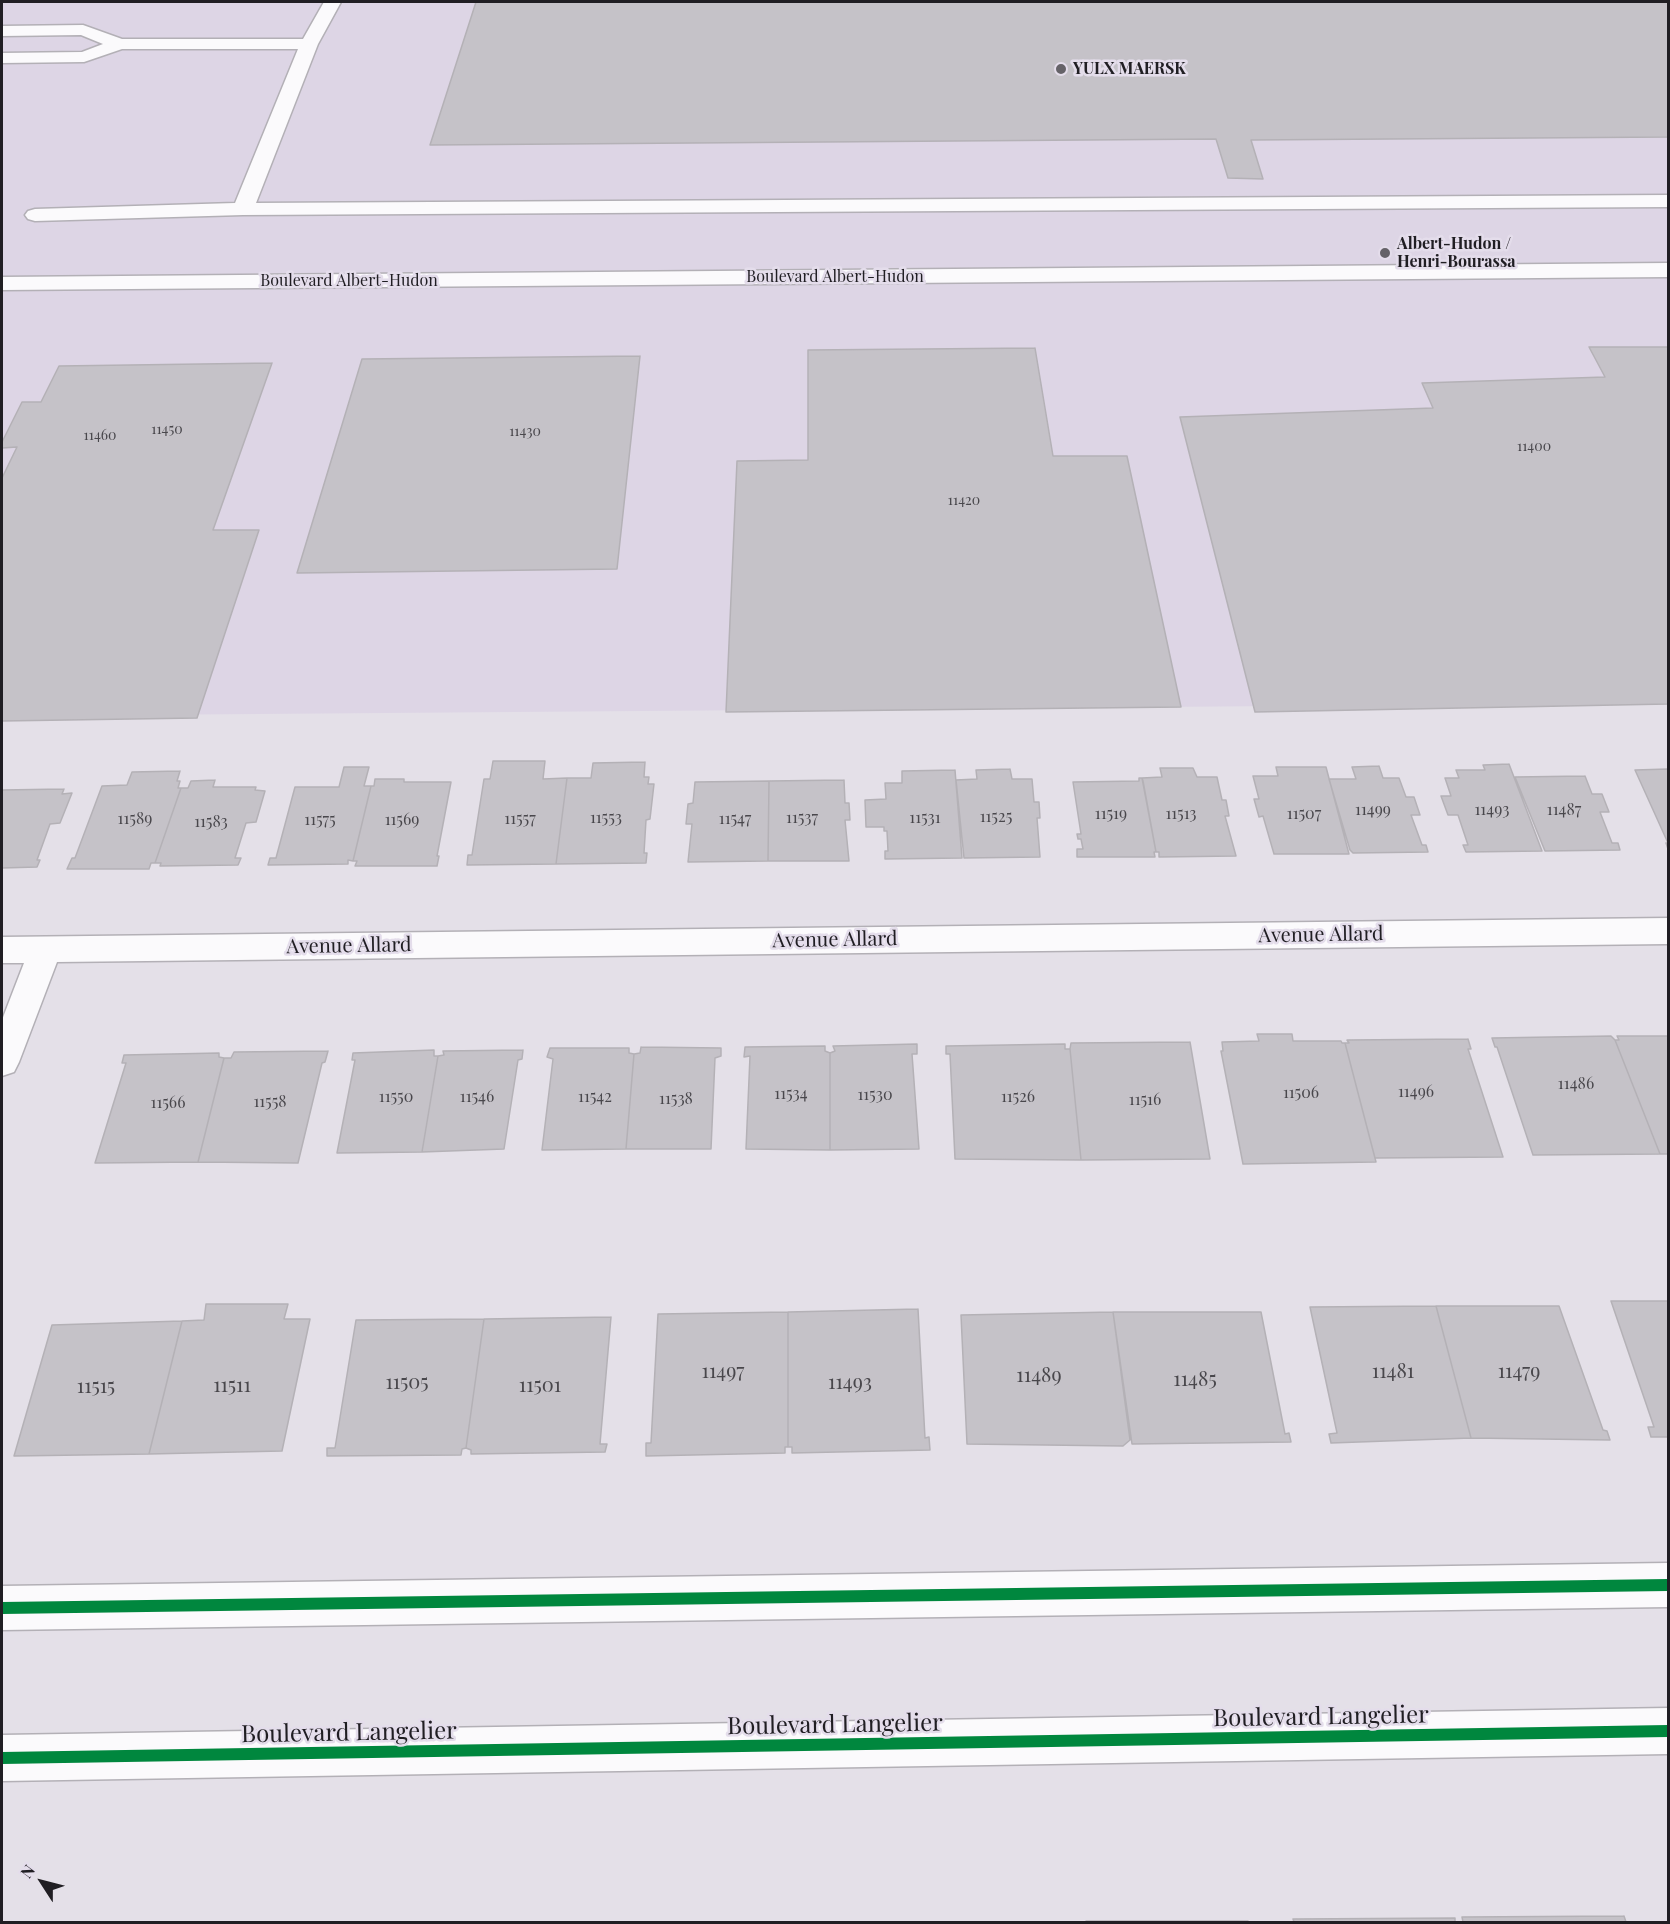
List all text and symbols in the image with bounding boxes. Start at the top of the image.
place label: YULX MAERSK [1073,59,1186,79]
marker: YULX MAERSK [1054,62,1068,76]
place label: Albert-Hudon / Henri-Bourassa [1397,234,1516,272]
marker: Albert-Hudon / Henri-Bourassa [1378,246,1392,260]
street label: Boulevard Albert-Hudon [746,267,924,287]
street label: Boulevard Albert-Hudon [260,271,438,291]
house number: 11450 [151,422,183,438]
house number: 11430 [509,424,541,440]
house number: 11460 [84,428,116,444]
house number: 11400 [1517,439,1551,455]
house number: 11420 [948,493,980,509]
house number: 11499 [1355,800,1391,820]
house number: 11493 [1474,800,1510,820]
house number: 11487 [1547,800,1581,820]
house number: 11519 [1095,804,1127,824]
house number: 11513 [1165,804,1197,824]
house number: 11507 [1287,804,1321,824]
house number: 11525 [980,807,1012,827]
house number: 11553 [590,808,622,828]
house number: 11537 [786,808,818,828]
house number: 11531 [909,808,941,828]
house number: 11589 [118,809,152,829]
house number: 11557 [504,809,536,829]
house number: 11547 [719,809,751,829]
house number: 11575 [304,810,336,830]
house number: 11569 [385,810,419,830]
house number: 11583 [194,812,228,832]
street label: Avenue Allard [1258,922,1384,948]
street label: Avenue Allard [772,927,898,953]
street label: Avenue Allard [286,933,412,959]
house number: 11486 [1558,1074,1594,1094]
house number: 11496 [1398,1082,1434,1102]
house number: 11506 [1283,1083,1319,1103]
house number: 11534 [774,1084,808,1104]
house number: 11530 [857,1085,893,1105]
house number: 11550 [379,1087,413,1107]
house number: 11546 [460,1087,494,1107]
house number: 11542 [578,1087,612,1107]
house number: 11526 [1001,1087,1035,1107]
house number: 11538 [659,1089,693,1109]
house number: 11516 [1129,1090,1161,1110]
house number: 11558 [253,1092,287,1112]
house number: 11566 [151,1093,185,1113]
house number: 11497 [702,1360,744,1384]
house number: 11481 [1372,1360,1414,1384]
house number: 11479 [1498,1360,1540,1384]
house number: 11489 [1016,1364,1062,1388]
house number: 11485 [1173,1368,1217,1392]
house number: 11505 [385,1371,429,1395]
house number: 11493 [828,1371,872,1395]
house number: 11511 [213,1374,251,1398]
house number: 11501 [519,1374,561,1398]
house number: 11515 [77,1375,115,1399]
street label: Boulevard Langelier [1213,1701,1429,1733]
street label: Boulevard Langelier [727,1709,943,1741]
street label: Boulevard Langelier [241,1717,457,1749]
north arrow [12,1852,72,1912]
text: N [15,1860,39,1882]

